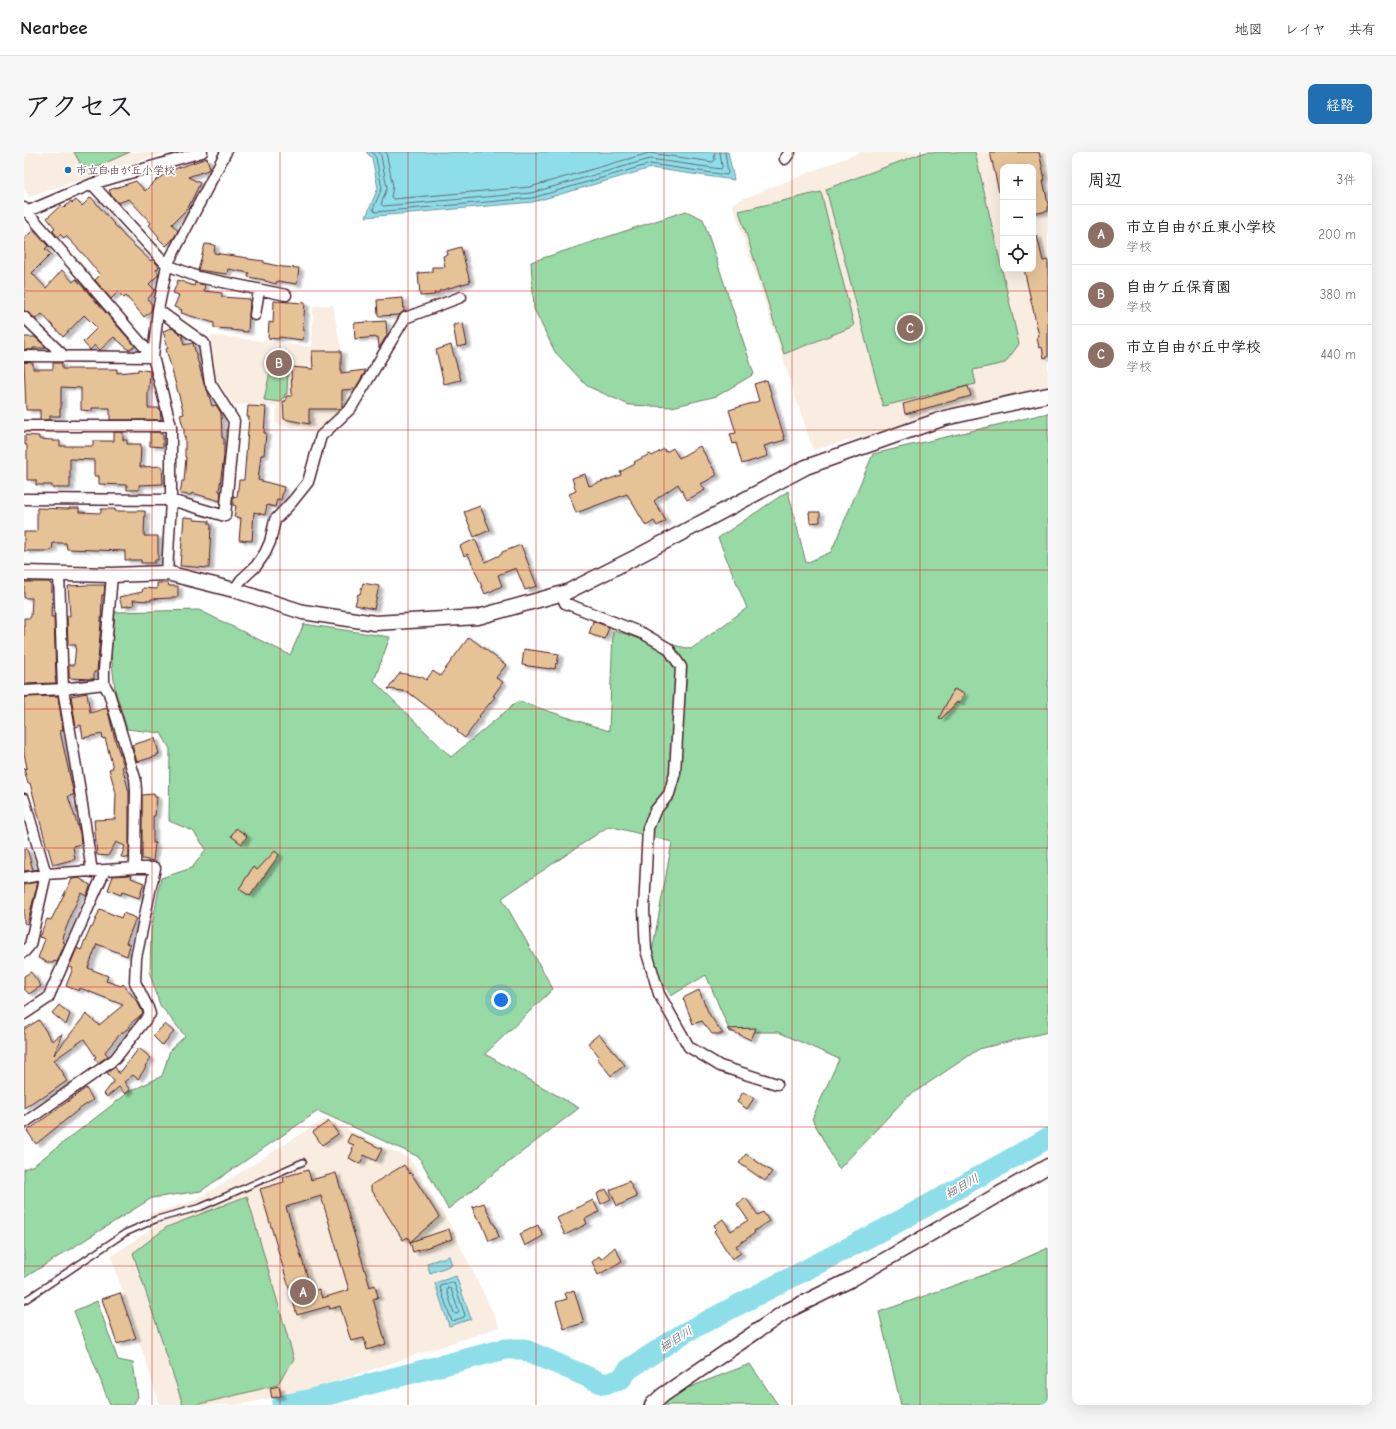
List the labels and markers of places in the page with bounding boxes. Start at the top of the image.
place label: 市立自由が丘小学校 [76,164,175,177]
marker: 市立自由が丘小学校 [63,165,73,175]
pin: C [897,313,923,343]
pin: B [266,348,292,378]
pin: A [290,1277,316,1307]

